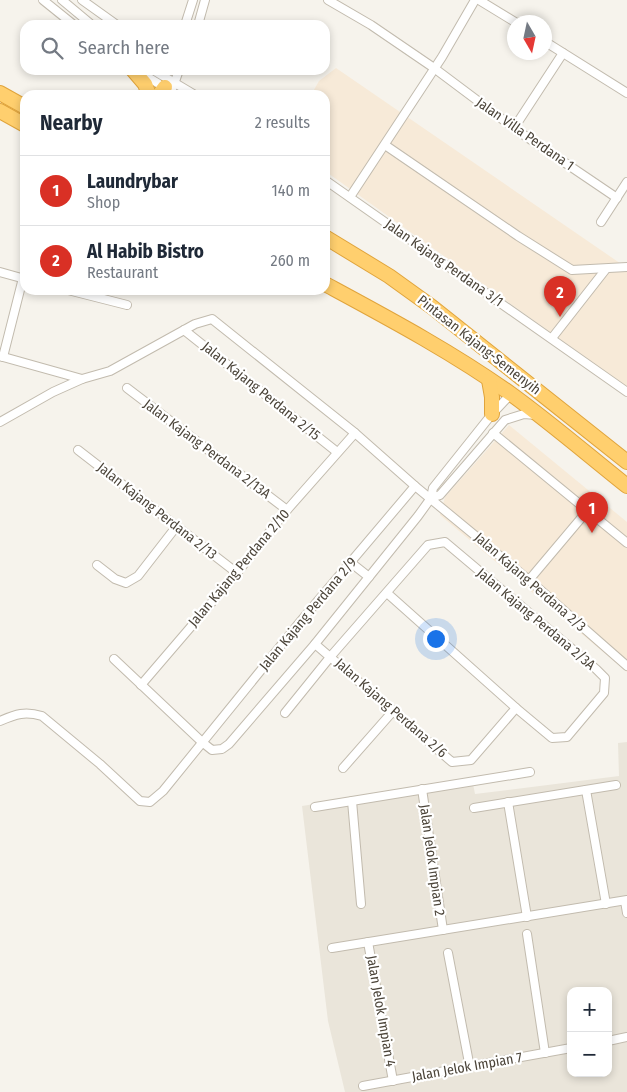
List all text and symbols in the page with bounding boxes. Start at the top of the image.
north arrow [507,15,552,60]
search box [20,20,330,75]
icon: search [38,34,66,62]
text: Search here [78,36,170,59]
street label: Jalan Villa Perdana 1 [473,94,577,174]
text: Nearby [40,110,102,136]
text: 2 results [255,113,310,132]
text: Laundrybar [87,170,178,193]
text: 1 [53,181,59,200]
text: 140 m [272,181,310,200]
text: Shop [87,193,120,212]
street label: Jalan Kajang Perdana 3/1 [381,216,507,310]
text: Al Habib Bistro [87,240,204,263]
text: 2 [52,251,60,270]
text: 260 m [271,251,310,270]
text: Restaurant [87,263,158,282]
pin: 2 [544,276,576,317]
street label: Pintasan Kajang-Semenyih [414,292,544,398]
street label: Jalan Kajang Perdana 2/15 [198,338,324,444]
street label: Jalan Kajang Perdana 2/13A [140,396,274,503]
street label: Jalan Kajang Perdana 2/13 [94,459,220,563]
pin: 1 [576,492,608,533]
street label: Jalan Kajang Perdana 2/10 [185,506,293,630]
street label: Jalan Kajang Perdana 2/3 [471,529,589,635]
street label: Jalan Kajang Perdana 2/9 [256,554,360,674]
street label: Jalan Kajang Perdana 2/3A [473,564,599,674]
your location [423,626,449,652]
street label: Jalan Kajang Perdana 2/6 [332,655,451,761]
street label: Jalan Jelok Impian 2 [416,803,448,917]
street label: Jalan Jelok Impian 4 [363,954,399,1068]
map controls [567,987,612,1077]
button: + [567,987,612,1032]
button: − [567,1032,612,1077]
street label: Jalan Jelok Impian 7 [410,1049,524,1085]

